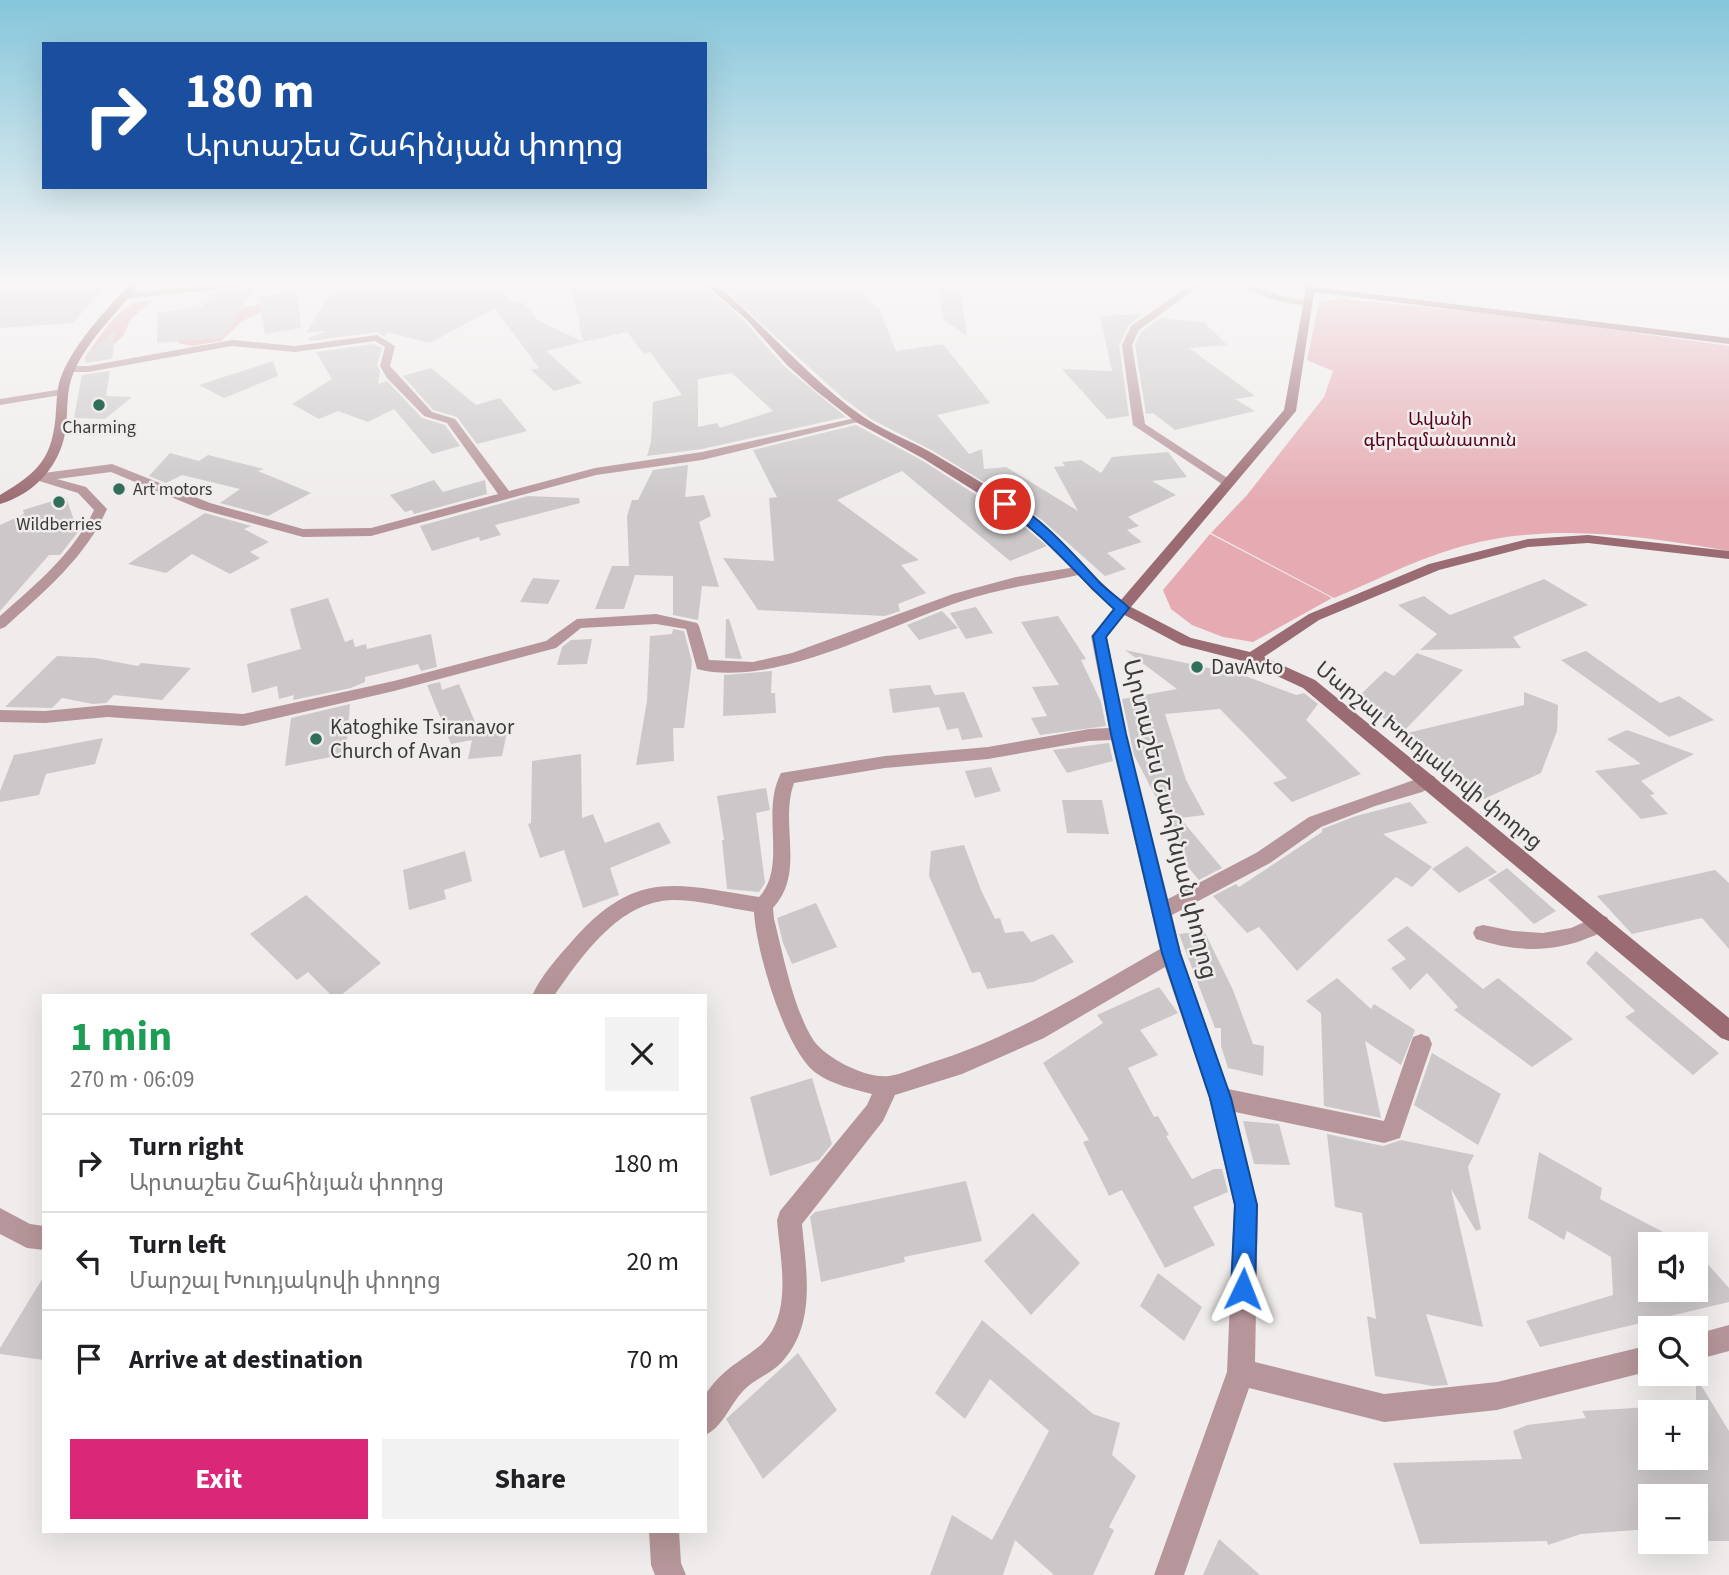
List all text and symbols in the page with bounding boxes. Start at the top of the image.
text: 180 m [185,57,314,127]
icon: right [70,70,161,161]
text: Արտաշես Շահինյան փողոց [185,123,623,169]
marker: Charming [91,397,107,413]
park label: Ավանի գերեզմանատուն [1363,407,1517,453]
place label: Charming [62,415,136,440]
pin [975,474,1035,534]
place label: Art motors [133,477,212,502]
marker: Art motors [111,481,127,497]
icon: arrive [986,485,1024,523]
marker: Wildberries [51,494,67,510]
place label: Wildberries [16,512,102,537]
place label: DavAvto [1211,652,1283,682]
street label: Մարշալ Խուդյակովի փողոց [1309,654,1549,856]
street label: Արտաշես Շահինյան փողոց [1113,655,1227,983]
marker: DavAvto [1189,659,1205,675]
place label: Katoghike Tsiranavor Church of Avan [330,712,515,766]
marker: Katoghike Tsiranavor Church of Avan [308,731,324,747]
text: 1 min [70,1007,172,1067]
button: close [605,1017,679,1091]
text: 270 m · 06:09 [70,1063,194,1096]
text: Turn right [129,1128,244,1165]
icon: right [70,1144,108,1182]
text: 180 m [613,1145,679,1182]
text: Արտաշես Շահինյան փողոց [129,1166,444,1199]
text: Turn left [129,1226,226,1263]
map controls [1638,1232,1708,1554]
button: sound [1638,1232,1708,1302]
icon: left [70,1242,108,1280]
text: 20 m [626,1243,679,1280]
position arrow [1206,1252,1280,1326]
text: Մարշալ Խուդյակովի փողոց [129,1264,441,1297]
button: search [1638,1316,1708,1386]
icon: arrive [70,1340,108,1378]
text: Arrive at destination [129,1341,363,1378]
text: 70 m [626,1341,679,1378]
button: + [1638,1400,1708,1470]
button: Exit [70,1439,368,1519]
button: Share [382,1439,679,1519]
button: − [1638,1484,1708,1554]

